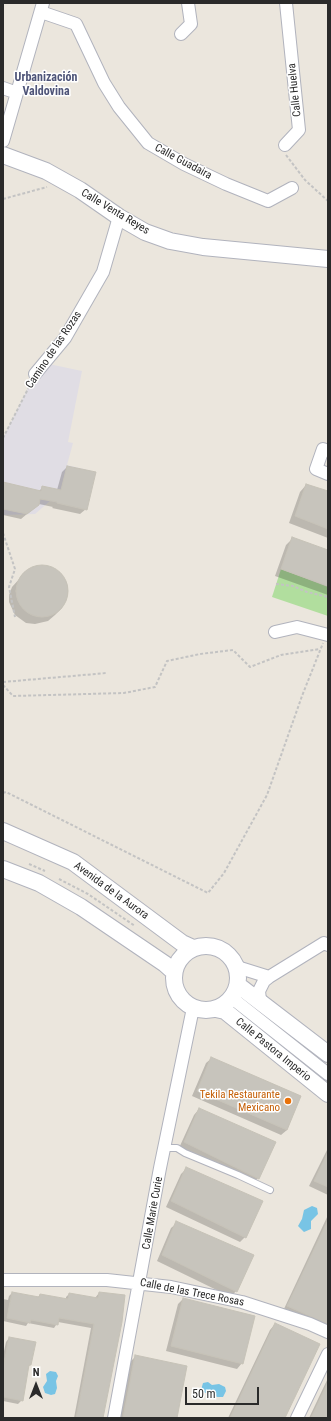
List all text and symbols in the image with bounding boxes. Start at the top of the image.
street label: Calle Huelva [286,62,304,118]
district label: Urbanización Valdovina [15,71,77,99]
street label: Calle Guadaira [152,141,214,183]
street label: Calle Venta Reyes [78,186,152,238]
street label: Camino de las Rozas [23,309,85,391]
street label: Avenida de la Aurora [71,859,151,923]
street label: Calle Pastora Imperio [233,1016,313,1084]
place label: Tekila Restaurante Mexicano [200,1088,280,1114]
marker: Tekila Restaurante Mexicano [283,1096,293,1106]
street label: Calle Marie Curie [140,1175,166,1251]
street label: Calle de las Trece Rosas [139,1276,245,1310]
north arrow [16,1365,56,1405]
text: N [33,1366,39,1379]
scale bar [187,1379,261,1405]
text: 50 m [192,1387,216,1401]

